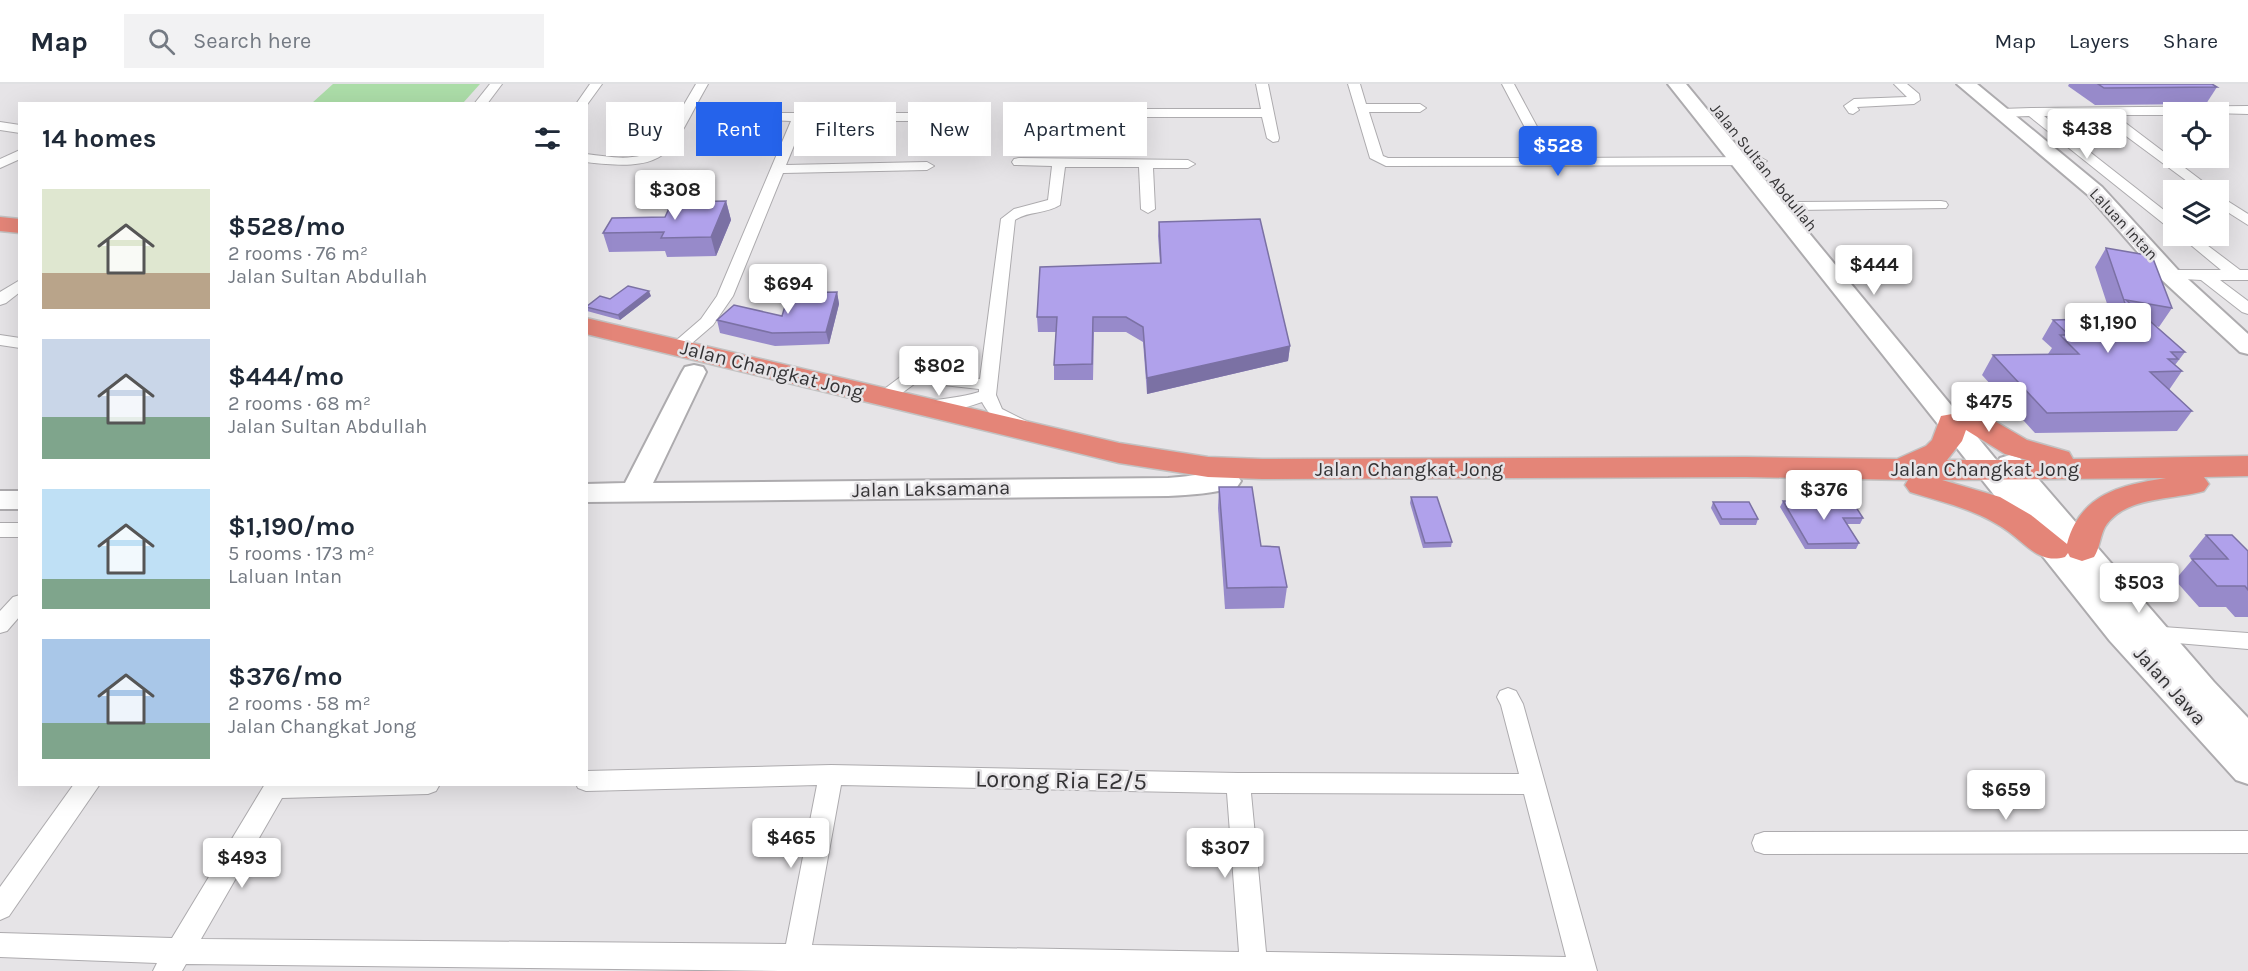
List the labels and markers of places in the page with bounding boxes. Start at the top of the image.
pin: $438 [2051,109,2123,160]
pin: $528 [1522,126,1594,177]
pin: $308 [639,170,711,221]
pin: $444 [1838,245,1910,296]
pin: $694 [752,264,824,315]
pin: $1,190 [2059,303,2157,354]
pin: $802 [903,346,975,397]
pin: $475 [1953,382,2025,433]
pin: $376 [1788,470,1860,521]
pin: $503 [2103,563,2175,614]
pin: $659 [1970,770,2042,821]
pin: $465 [755,818,827,869]
pin: $307 [1189,828,1261,879]
pin: $493 [206,838,278,889]

